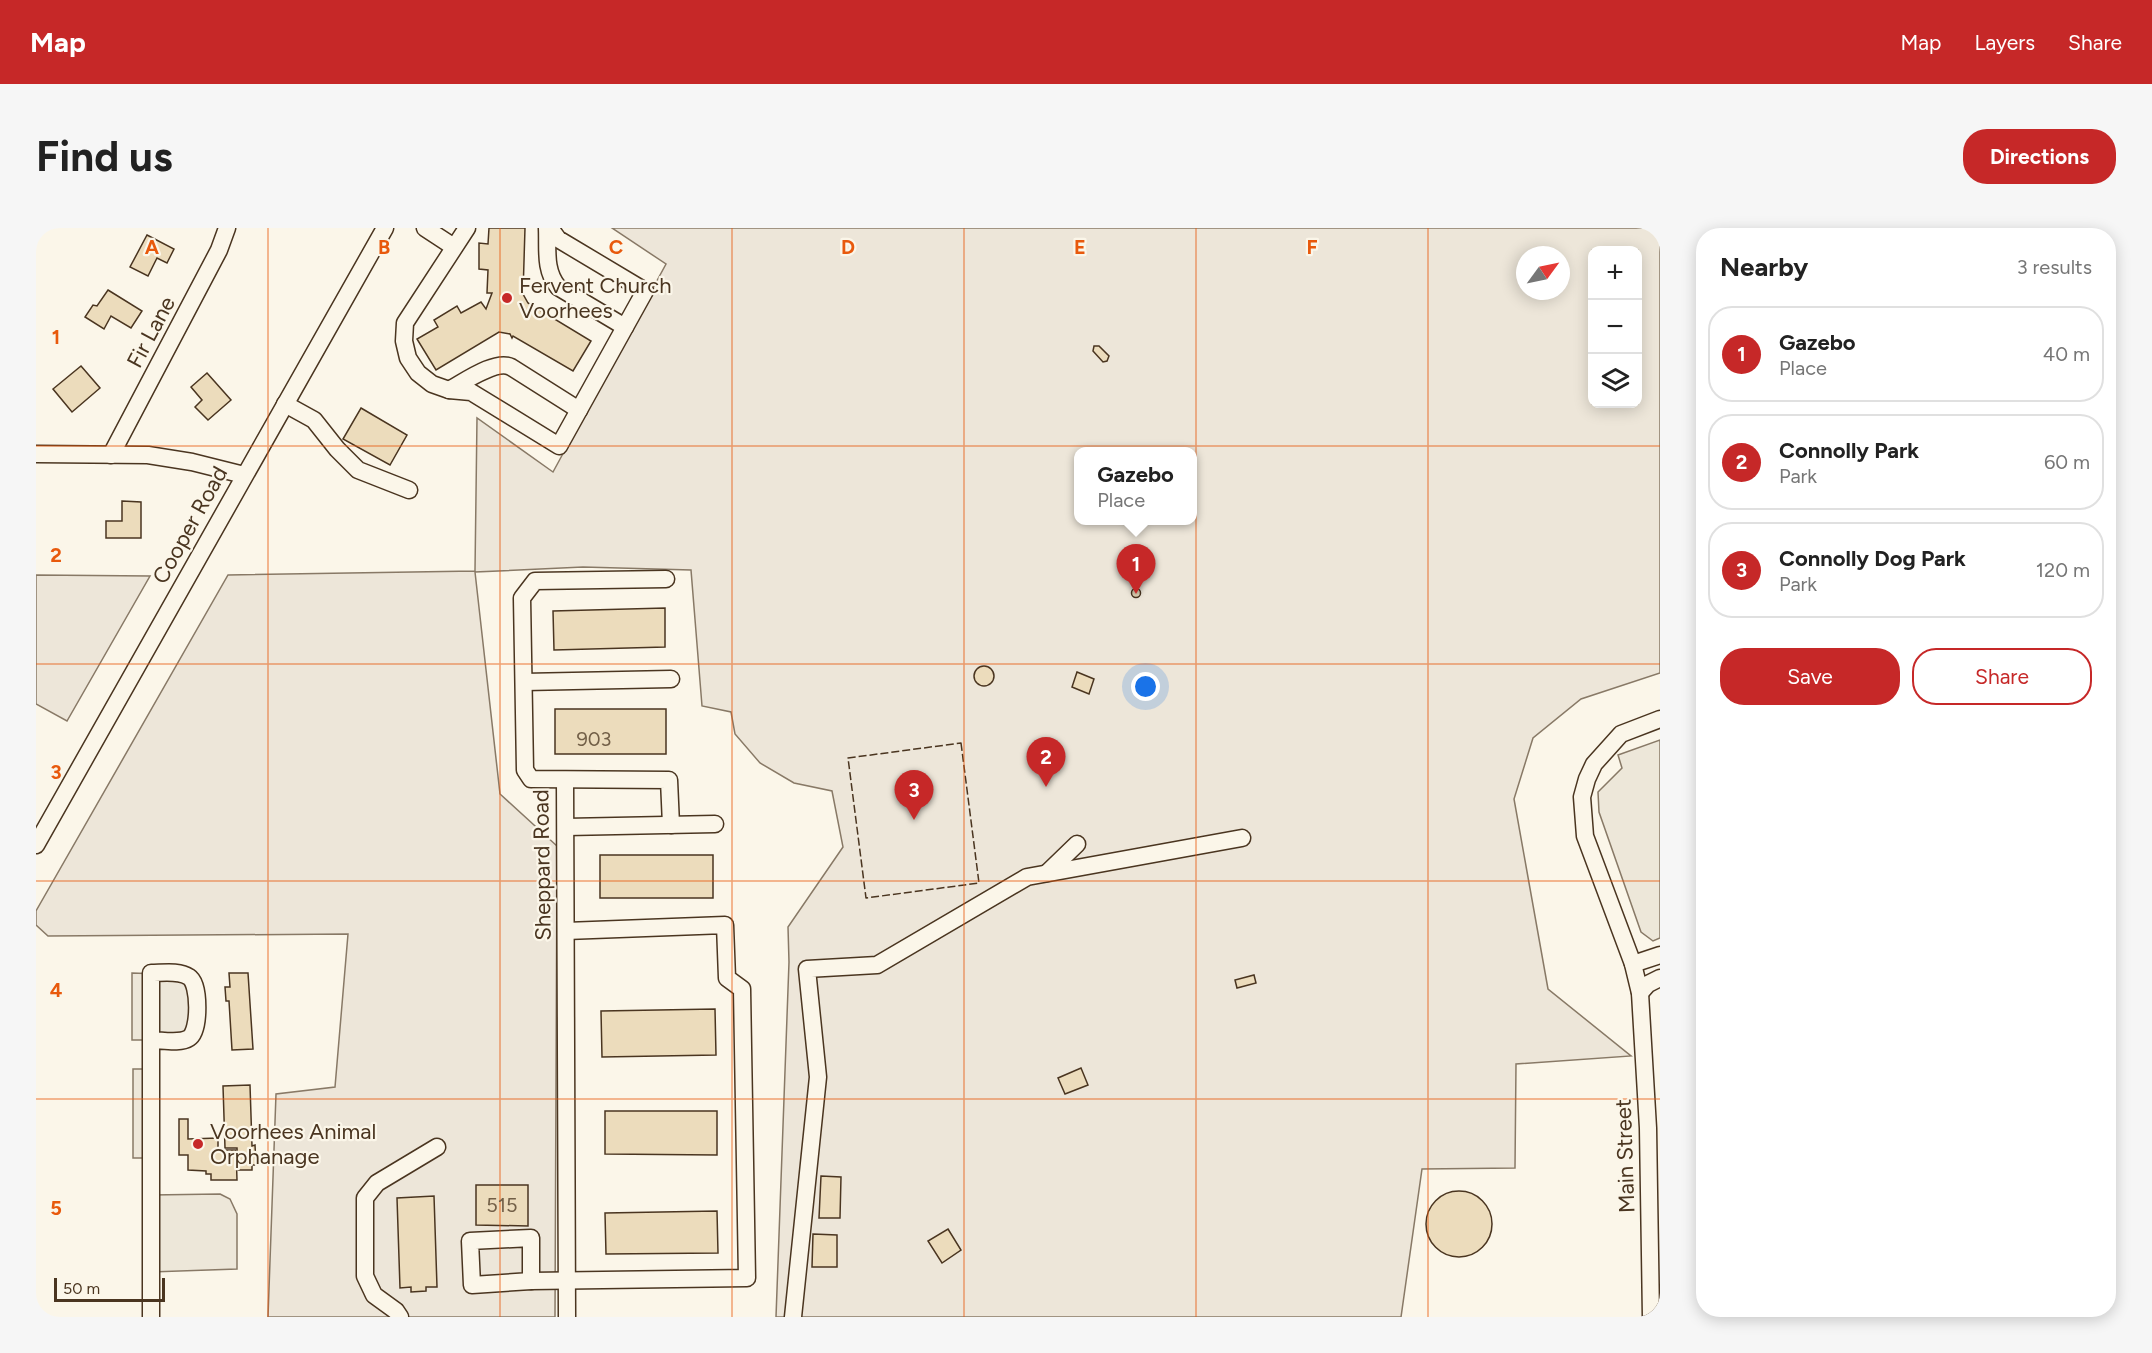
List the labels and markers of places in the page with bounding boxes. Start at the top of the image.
place label: Fervent Church Voorhees [519,272,672,324]
marker: Fervent Church Voorhees [500,291,514,305]
pin: 1 [1116,544,1156,594]
pin: 2 [1026,738,1066,787]
pin: 3 [894,770,934,820]
place label: Voorhees Animal Orphanage [210,1118,376,1170]
marker: Voorhees Animal Orphanage [191,1137,205,1151]

